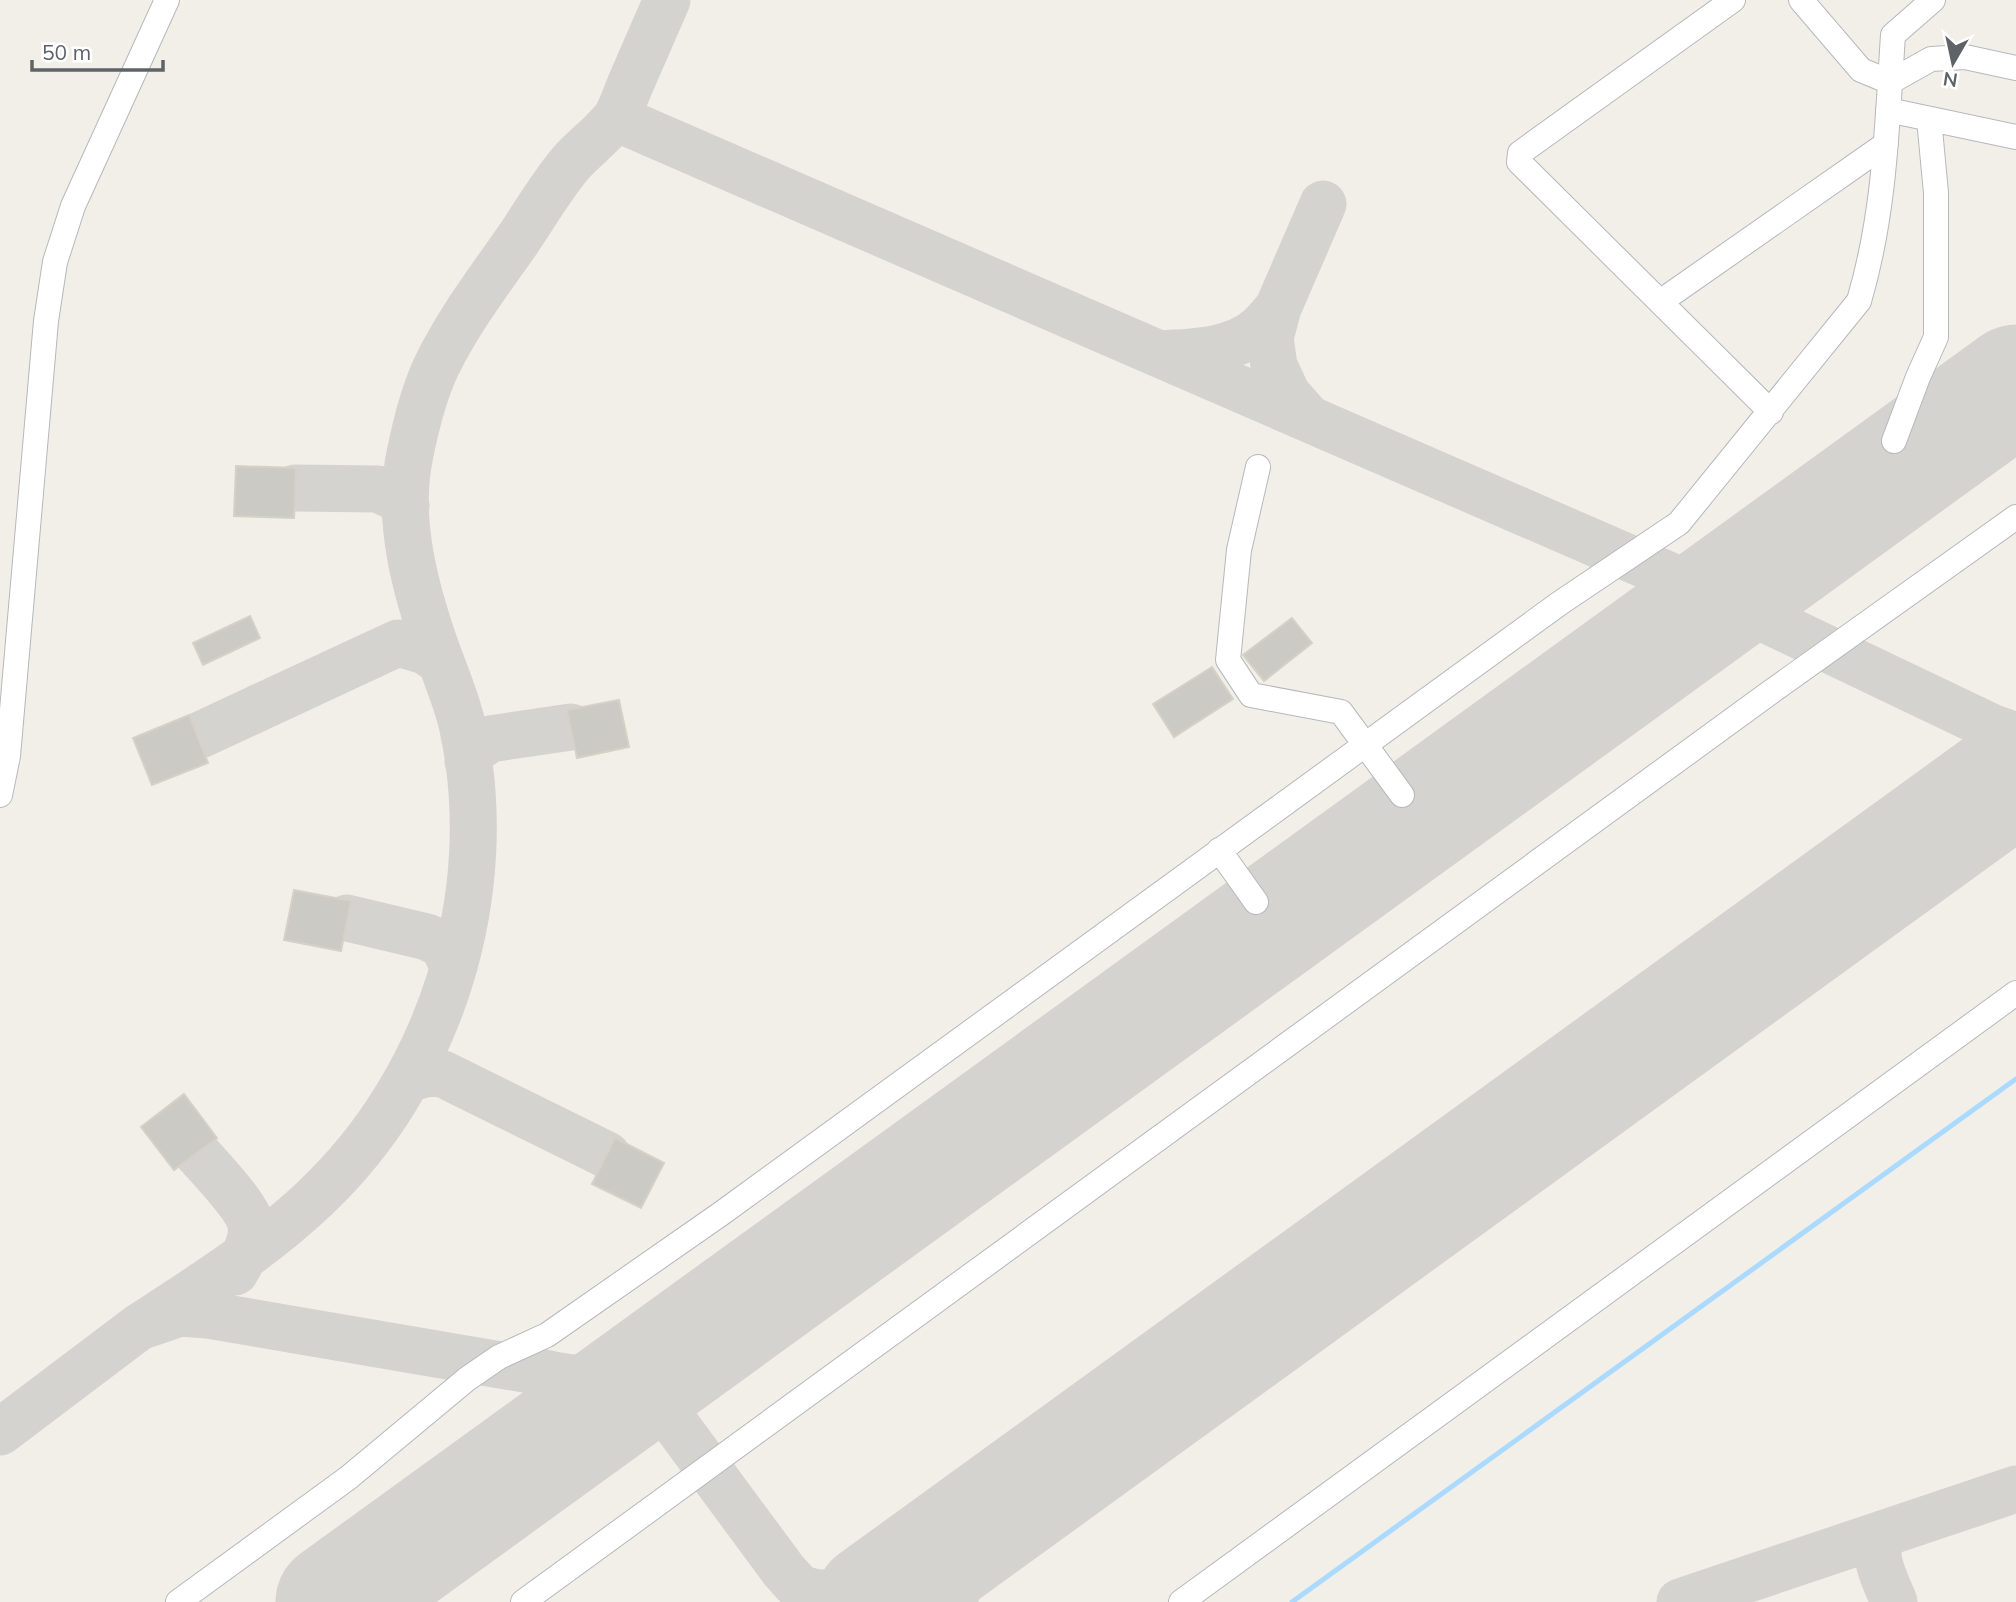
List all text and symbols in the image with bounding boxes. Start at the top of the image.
scale bar [32,28,163,72]
north arrow [1918,28,1988,98]
text: 50 m [42,39,91,65]
text: N [1941,67,1959,93]

